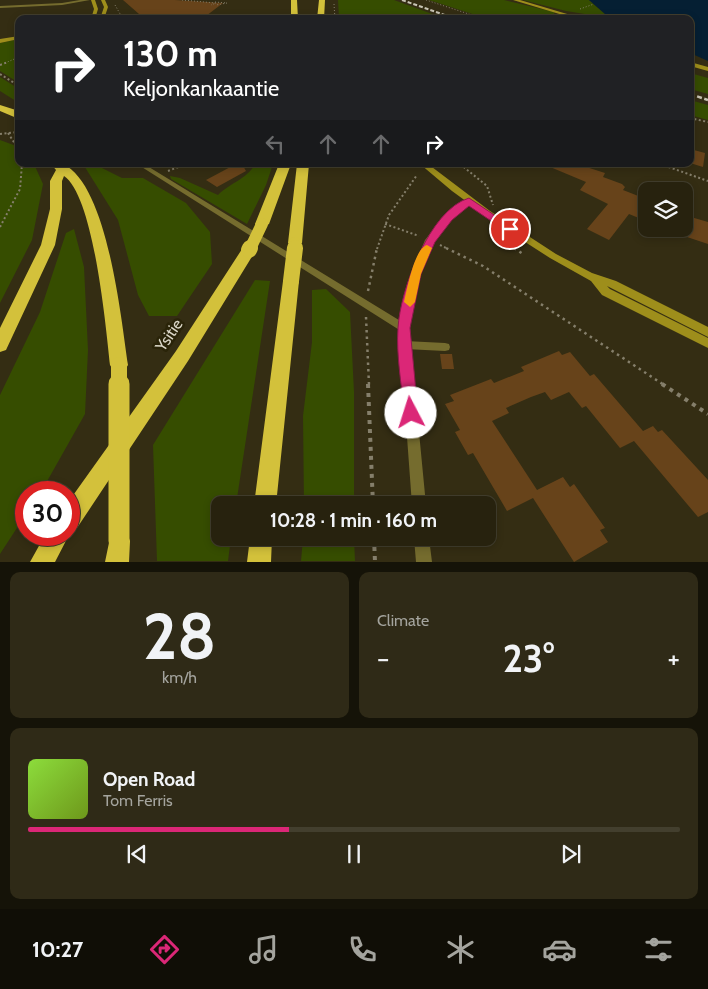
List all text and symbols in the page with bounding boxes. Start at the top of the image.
text: 130 m [123,32,218,75]
icon: right [40,35,105,100]
text: Keljonkankaantie [123,75,279,102]
icon: left [261,130,289,158]
icon: ahead [314,130,342,158]
icon: ahead [367,130,395,158]
icon: right [420,130,448,158]
map controls [638,182,693,237]
button: layers [638,182,693,237]
pin [489,208,531,250]
icon: arrive [496,215,524,243]
street label: Ysitie [151,315,187,356]
position arrow [384,386,436,438]
speed limit sign: 30 [15,481,80,546]
text: 10:28 · 1 min · 160 m [270,509,437,532]
text: 28 [143,596,216,675]
text: Climate [377,611,429,630]
text: 23° [503,635,554,682]
text: − [377,641,389,675]
text: + [668,641,680,675]
text: km/h [162,668,197,687]
text: Open Road [103,768,195,791]
text: Tom Ferris [103,791,173,810]
icon: previous [123,840,151,868]
icon: pause [340,840,368,868]
icon: next [557,840,585,868]
icon: directions [147,932,182,967]
icon: music [246,932,281,967]
icon: phone [345,932,380,967]
icon: climate [443,932,478,967]
icon: car [542,932,577,967]
icon: filters [641,932,676,967]
text: 10:27 [32,936,83,963]

